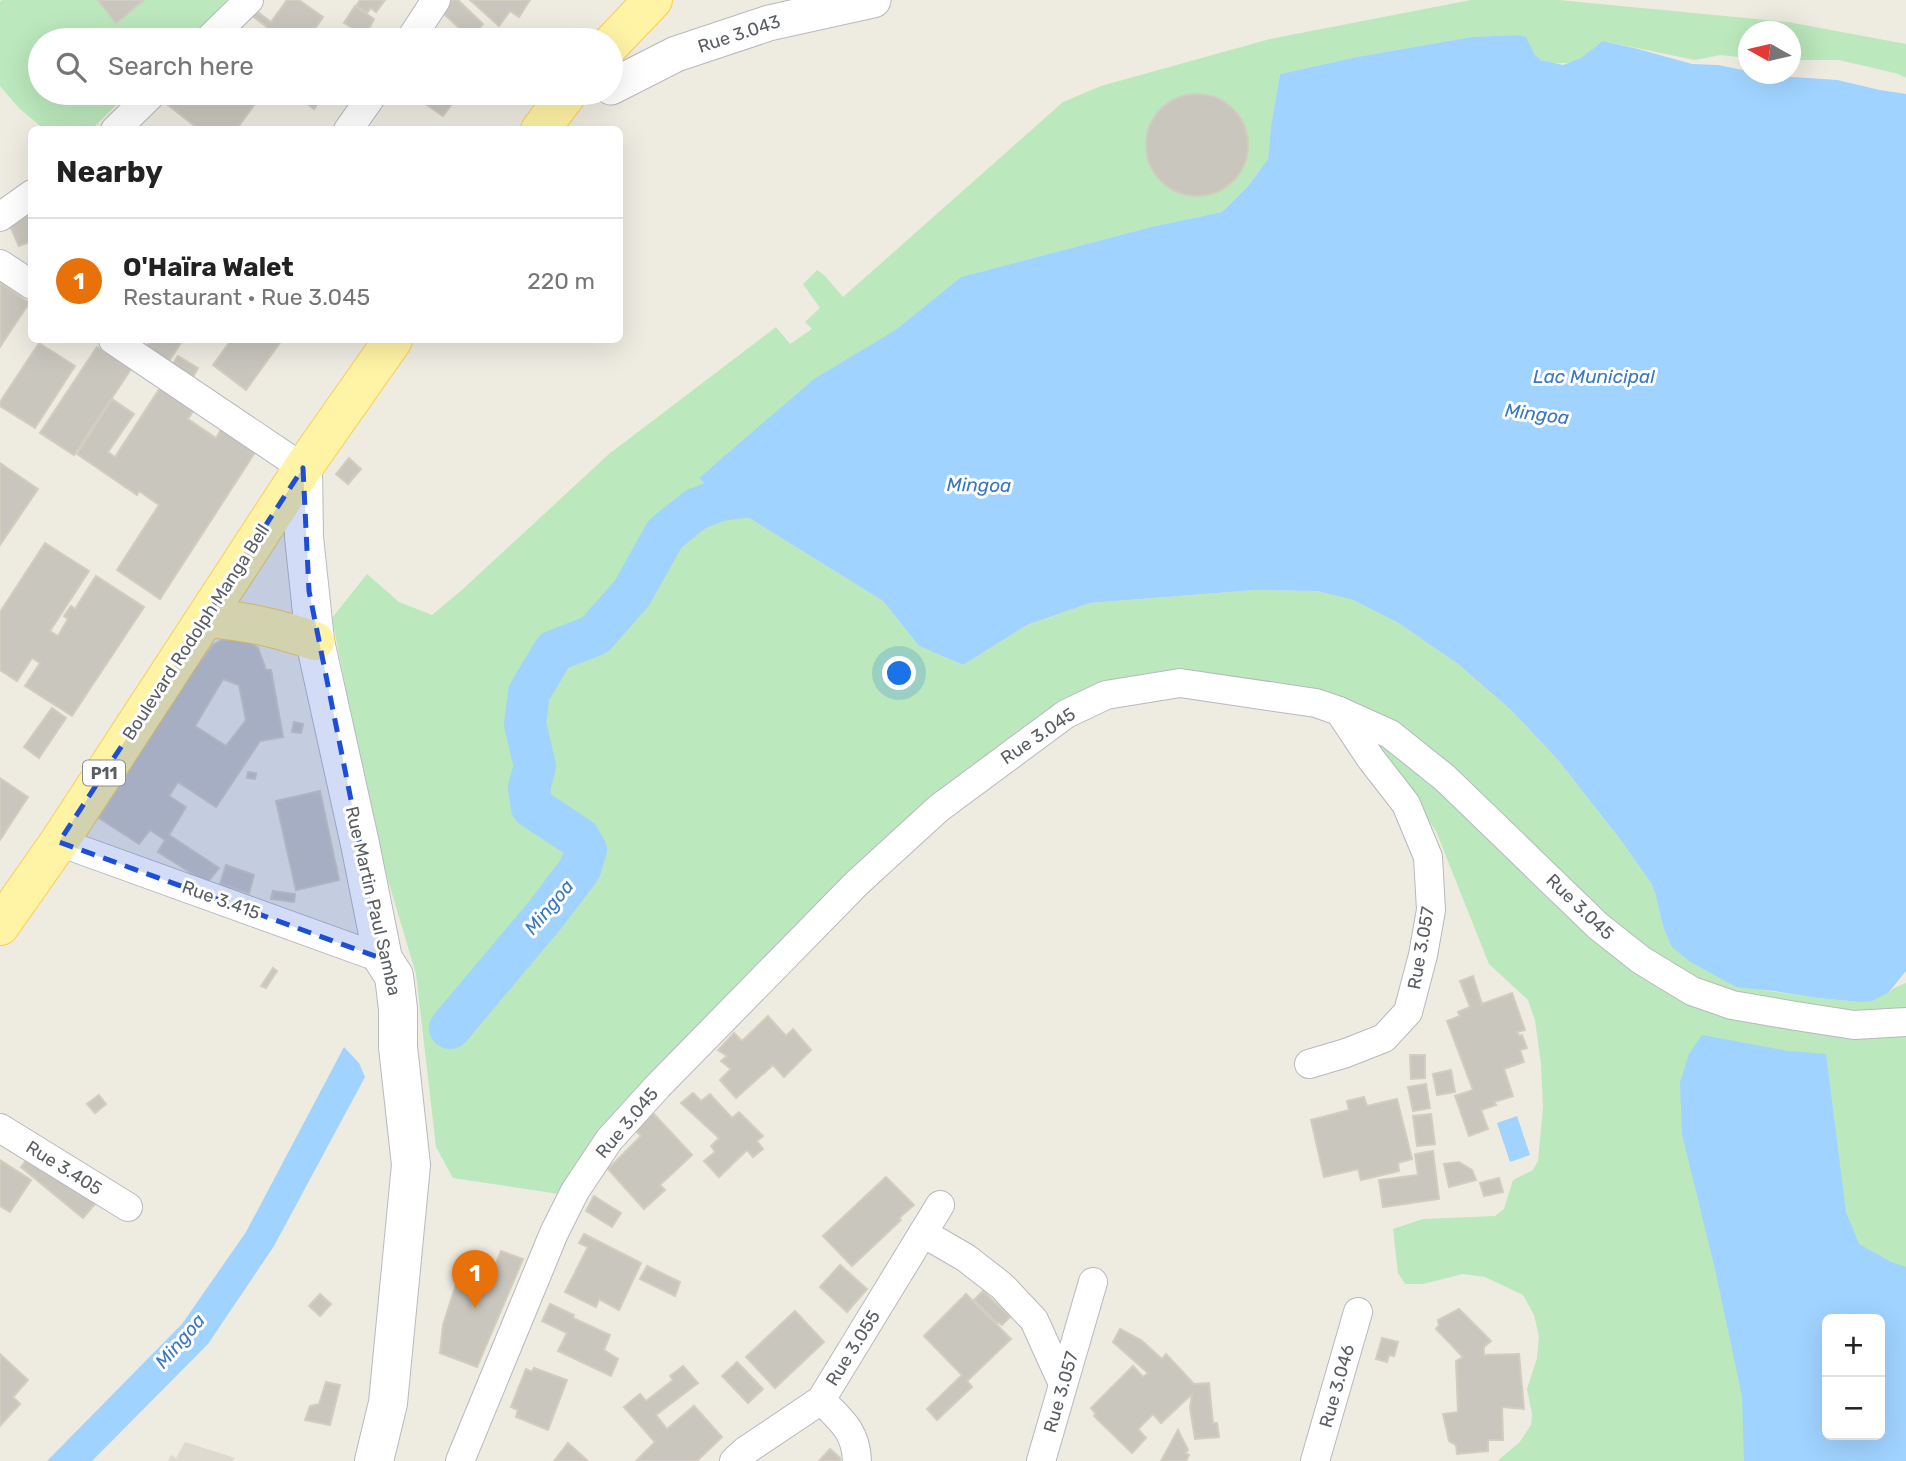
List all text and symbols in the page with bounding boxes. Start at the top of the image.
street label: Rue 3.043 [695,10,783,58]
north arrow [1738,21,1801,84]
search box [28,28,623,105]
icon: search [52,48,90,86]
text: Search here [108,51,254,82]
text: Nearby [56,154,163,190]
text: O'Haïra Walet [123,252,294,283]
text: 1 [73,267,85,295]
text: 220 m [527,267,595,295]
text: Restaurant · Rue 3.045 [123,283,370,311]
water label: Lac Municipal [1533,365,1655,388]
water label: Mingoa [1504,399,1570,429]
water label: Mingoa [947,473,1011,497]
street label: Boulevard Rodolph Manga Bell [118,520,274,744]
your location [882,656,916,690]
street label: Rue 3.045 [996,703,1080,769]
road number: P11 [83,760,125,786]
street label: Rue Martin Paul Samba [341,804,405,998]
street label: Rue 3.045 [1542,869,1618,945]
water label: Mingoa [519,875,579,939]
street label: Rue 3.415 [179,876,263,924]
street label: Rue 3.057 [1403,905,1439,991]
street label: Rue 3.045 [591,1083,663,1163]
street label: Rue 3.405 [22,1136,106,1200]
pin: 1 [452,1250,498,1308]
street label: Rue 3.055 [821,1306,885,1390]
water label: Mingoa [150,1309,210,1373]
map controls [1822,1314,1885,1440]
button: + [1822,1314,1885,1377]
street label: Rue 3.046 [1315,1342,1359,1430]
street label: Rue 3.057 [1039,1349,1083,1435]
button: − [1822,1377,1885,1440]

